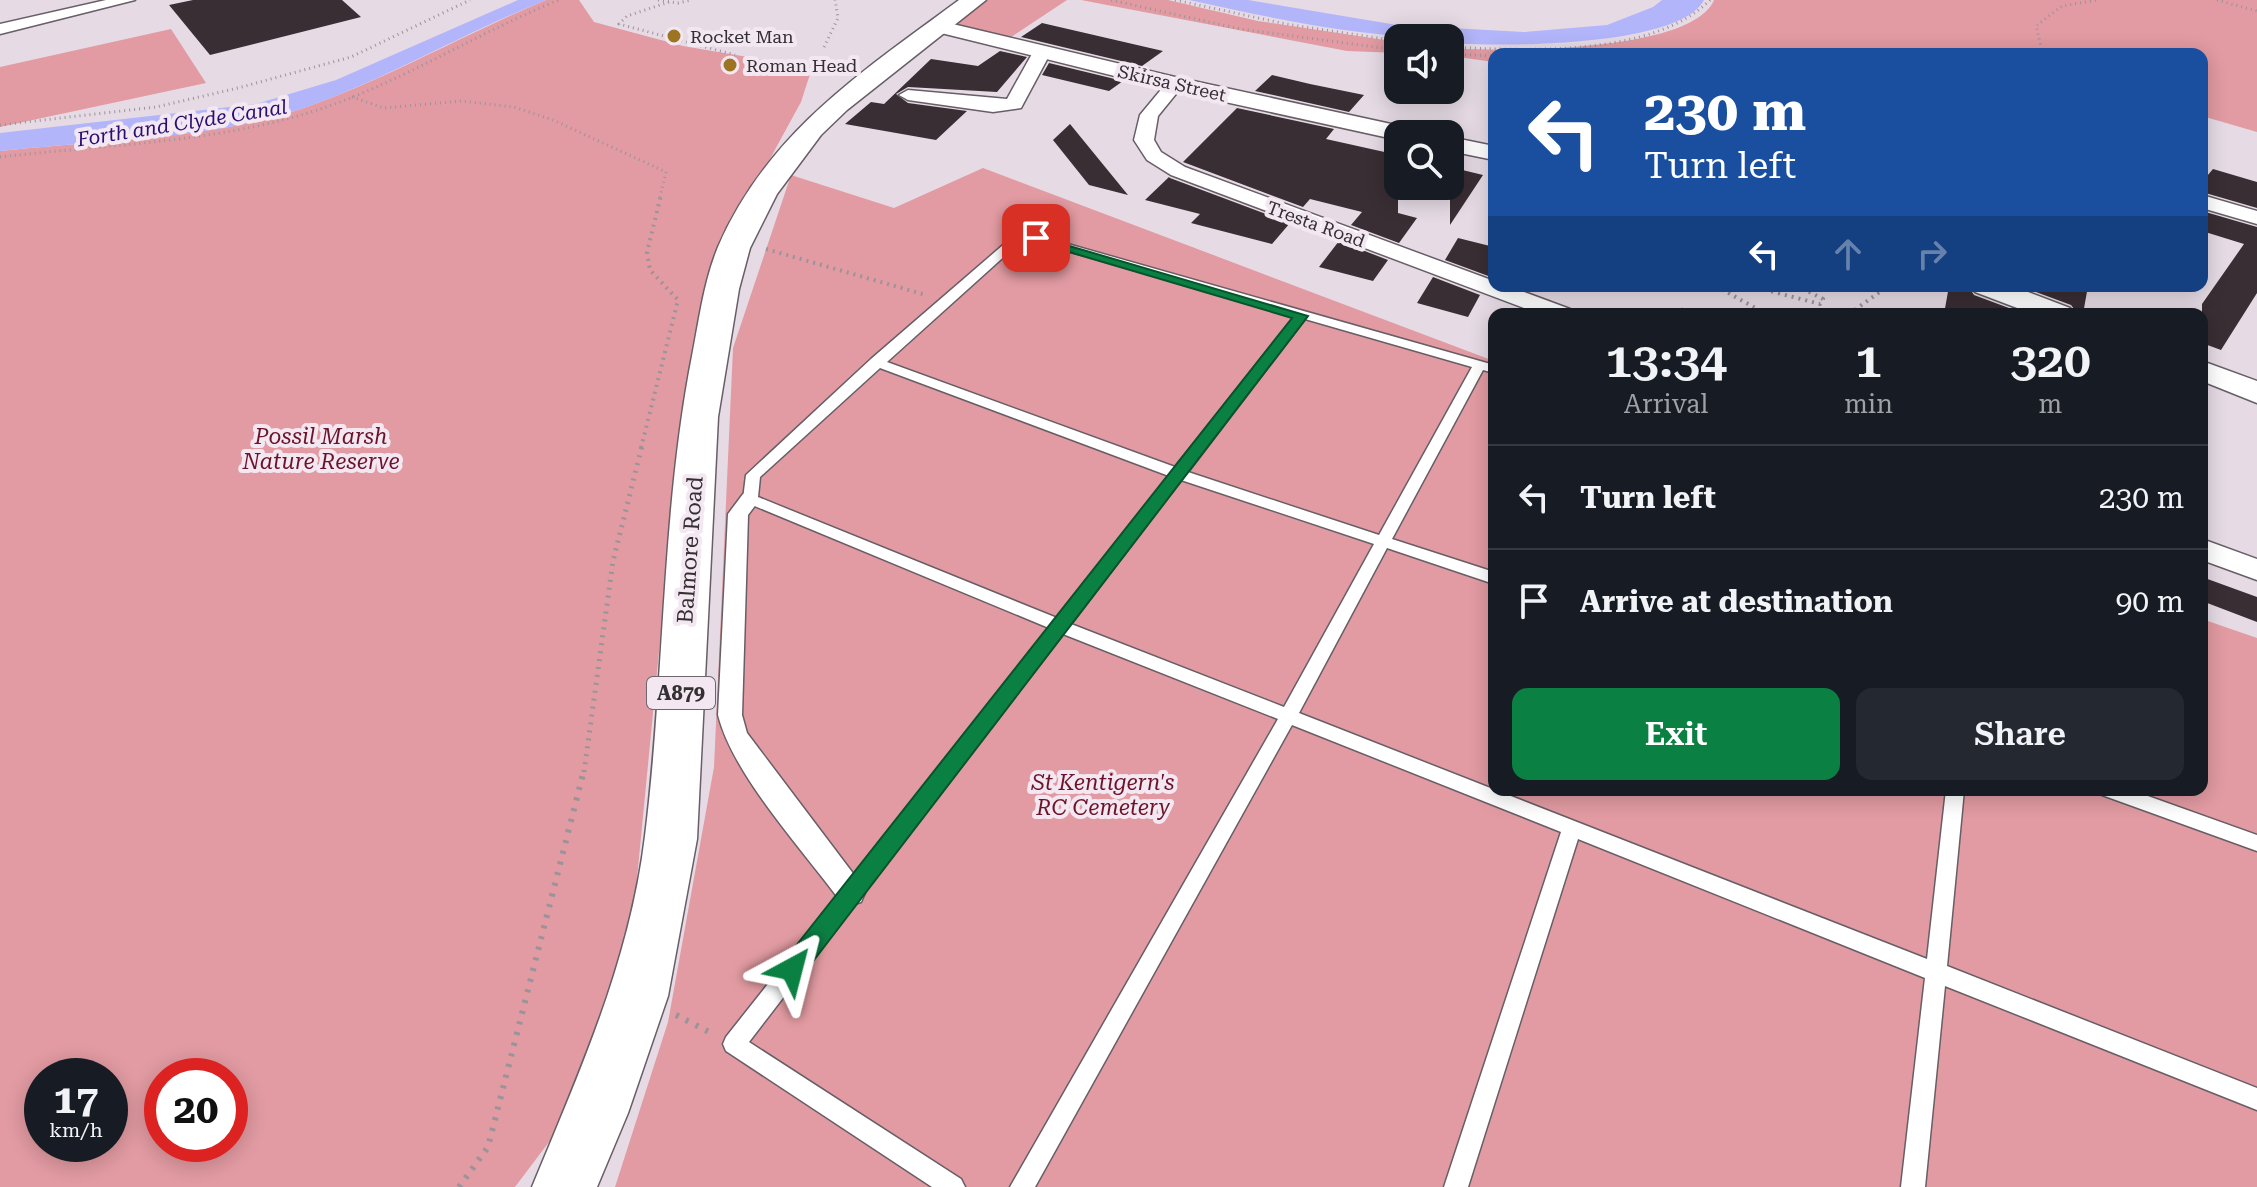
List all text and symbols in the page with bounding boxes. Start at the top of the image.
map controls [1384,24,1464,200]
button: sound [1384,24,1464,104]
place label: Rocket Man [690,26,794,47]
marker: Rocket Man [665,27,683,45]
place label: Roman Head [746,55,858,76]
marker: Roman Head [721,56,739,74]
street label: Skirsa Street [1116,60,1228,106]
text: 230 m [1644,78,1806,144]
icon: left [1512,80,1616,184]
water label: Forth and Clyde Canal [74,95,289,152]
button: search [1384,120,1464,200]
text: Turn left [1644,145,1796,187]
street label: Tresta Road [1264,197,1368,252]
pin [1002,204,1070,272]
icon: arrive [1014,216,1058,260]
icon: left [1742,232,1786,276]
icon: ahead [1826,232,1870,276]
icon: right [1910,232,1954,276]
text: 13:34 [1605,333,1727,389]
text: 1 [1855,333,1882,389]
text: 320 [2010,333,2091,389]
text: Arrival [1624,389,1708,419]
text: min [1844,389,1893,419]
text: m [2039,389,2062,419]
park label: Possil Marsh Nature Reserve [241,424,400,474]
icon: left [1512,475,1556,519]
street label: Balmore Road [672,476,708,624]
text: Turn left [1580,480,1716,515]
text: 230 m [2099,480,2184,515]
icon: arrive [1512,579,1556,623]
text: Arrive at destination [1580,584,1893,619]
text: 90 m [2115,584,2184,619]
road number: A879 [647,677,715,709]
button: Exit [1512,688,1840,780]
button: Share [1856,688,2184,780]
park label: St Kentigern's RC Cemetery [1030,770,1175,820]
position arrow [750,927,834,1011]
speed limit sign: 20 [144,1058,248,1162]
text: 17 [54,1076,98,1123]
text: km/h [49,1118,103,1142]

